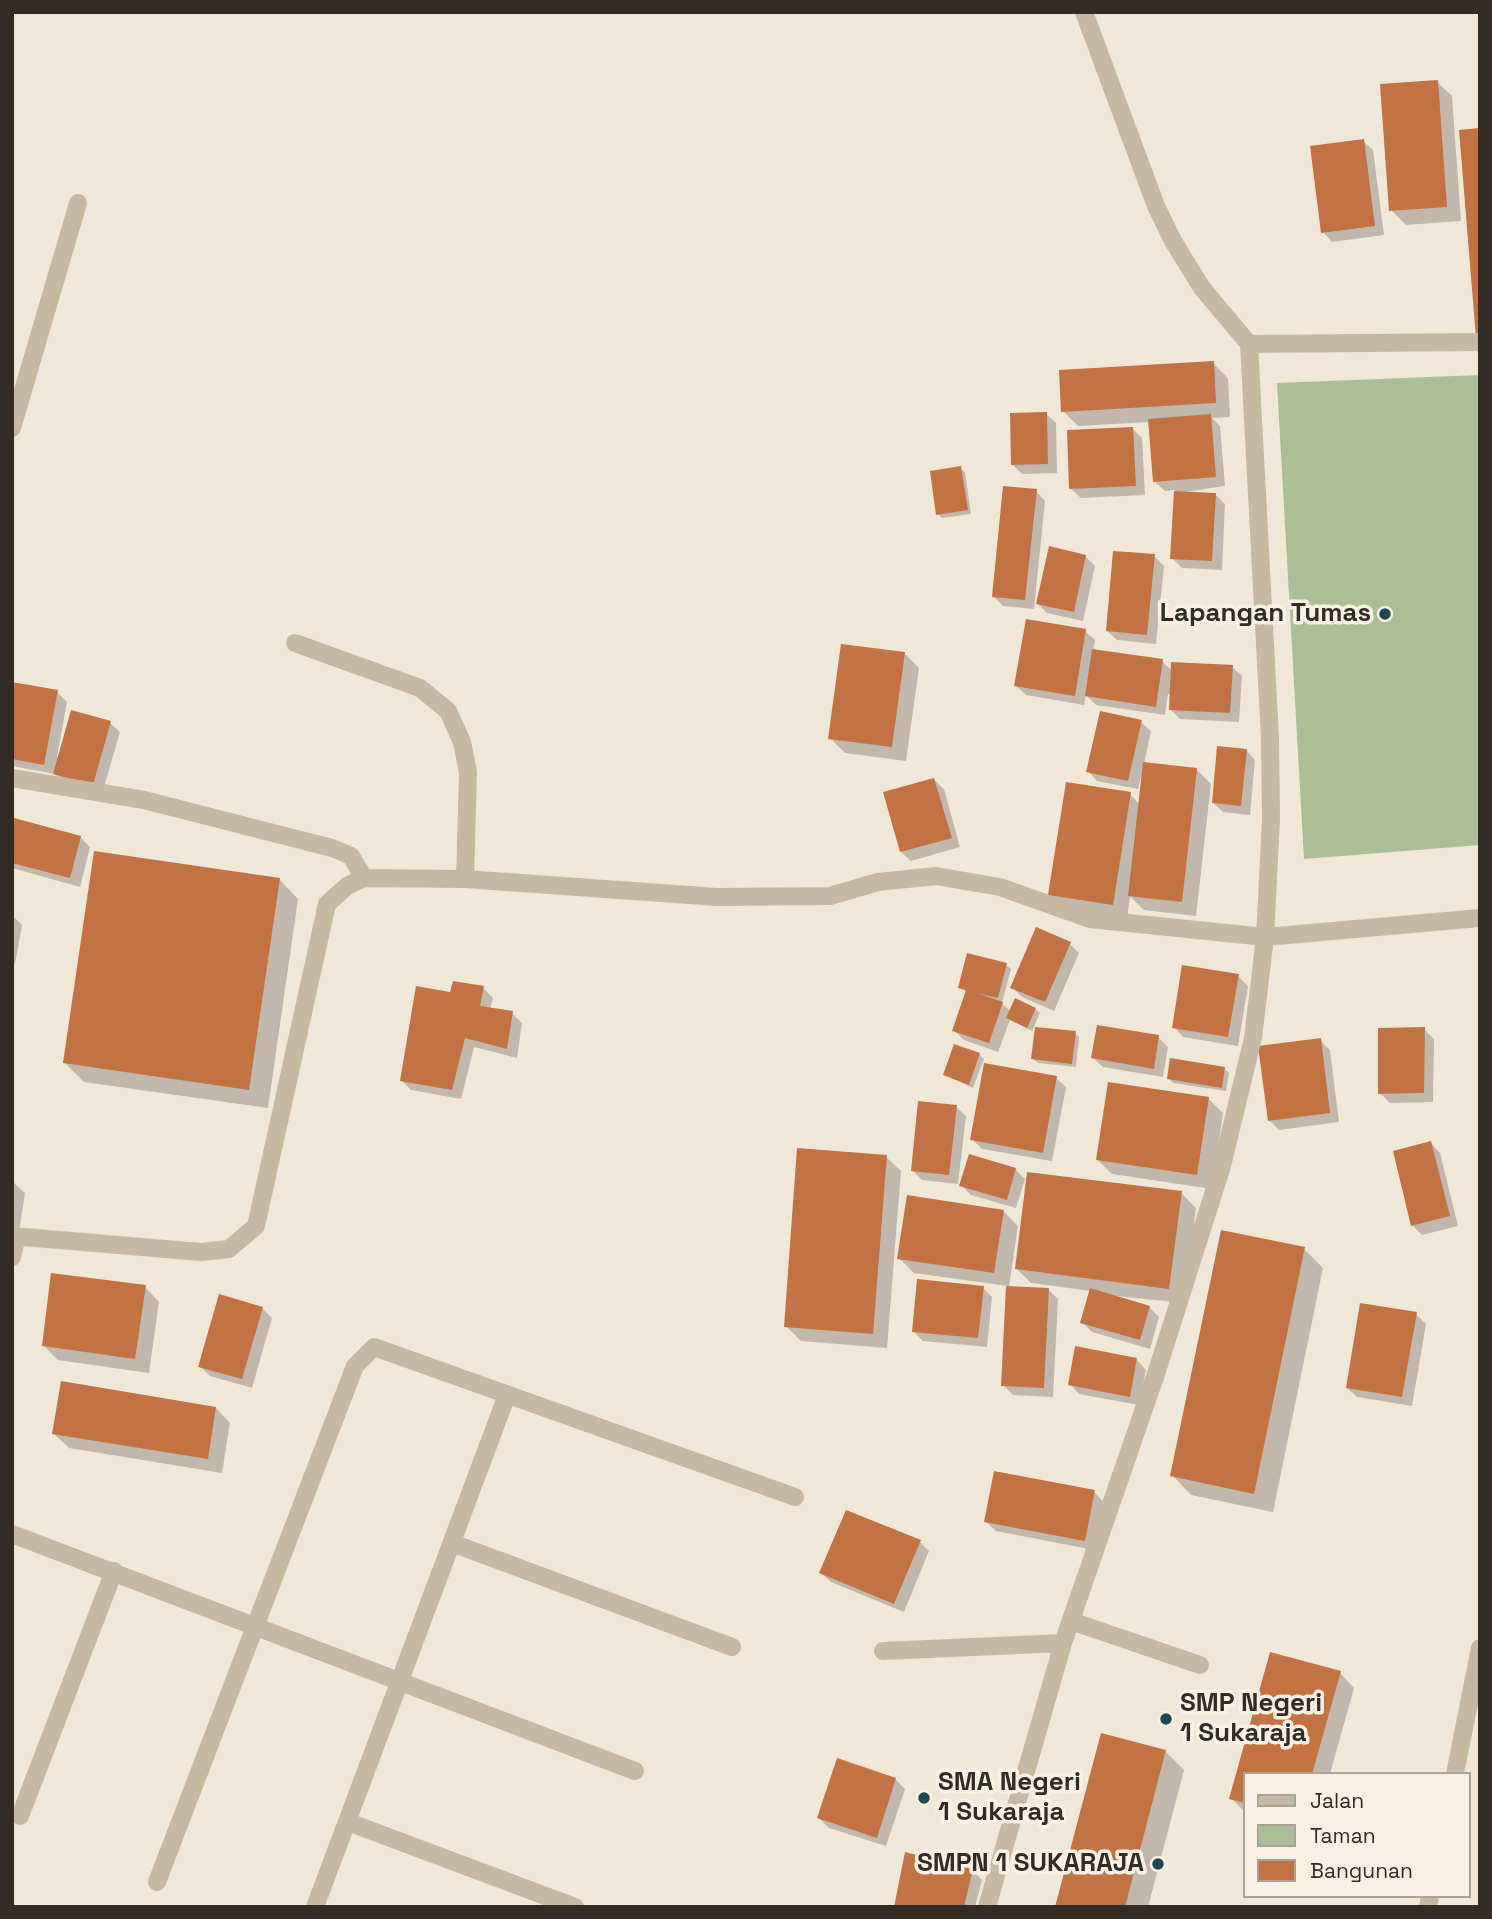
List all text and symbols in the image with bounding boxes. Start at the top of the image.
place label: Lapangan Tumas [1160,598,1371,630]
marker: Lapangan Tumas [1377,606,1393,622]
place label: SMP Negeri 1 Sukaraja [1180,1688,1322,1750]
marker: SMP Negeri 1 Sukaraja [1158,1711,1174,1727]
place label: SMA Negeri 1 Sukaraja [938,1767,1081,1828]
legend [1244,1772,1471,1898]
text: Jalan [1310,1787,1364,1814]
marker: SMA Negeri 1 Sukaraja [916,1790,932,1806]
text: Taman [1310,1822,1376,1849]
place label: SMPN 1 SUKARAJA [917,1848,1144,1880]
marker: SMPN 1 SUKARAJA [1150,1856,1166,1872]
text: Bangunan [1310,1857,1413,1884]

